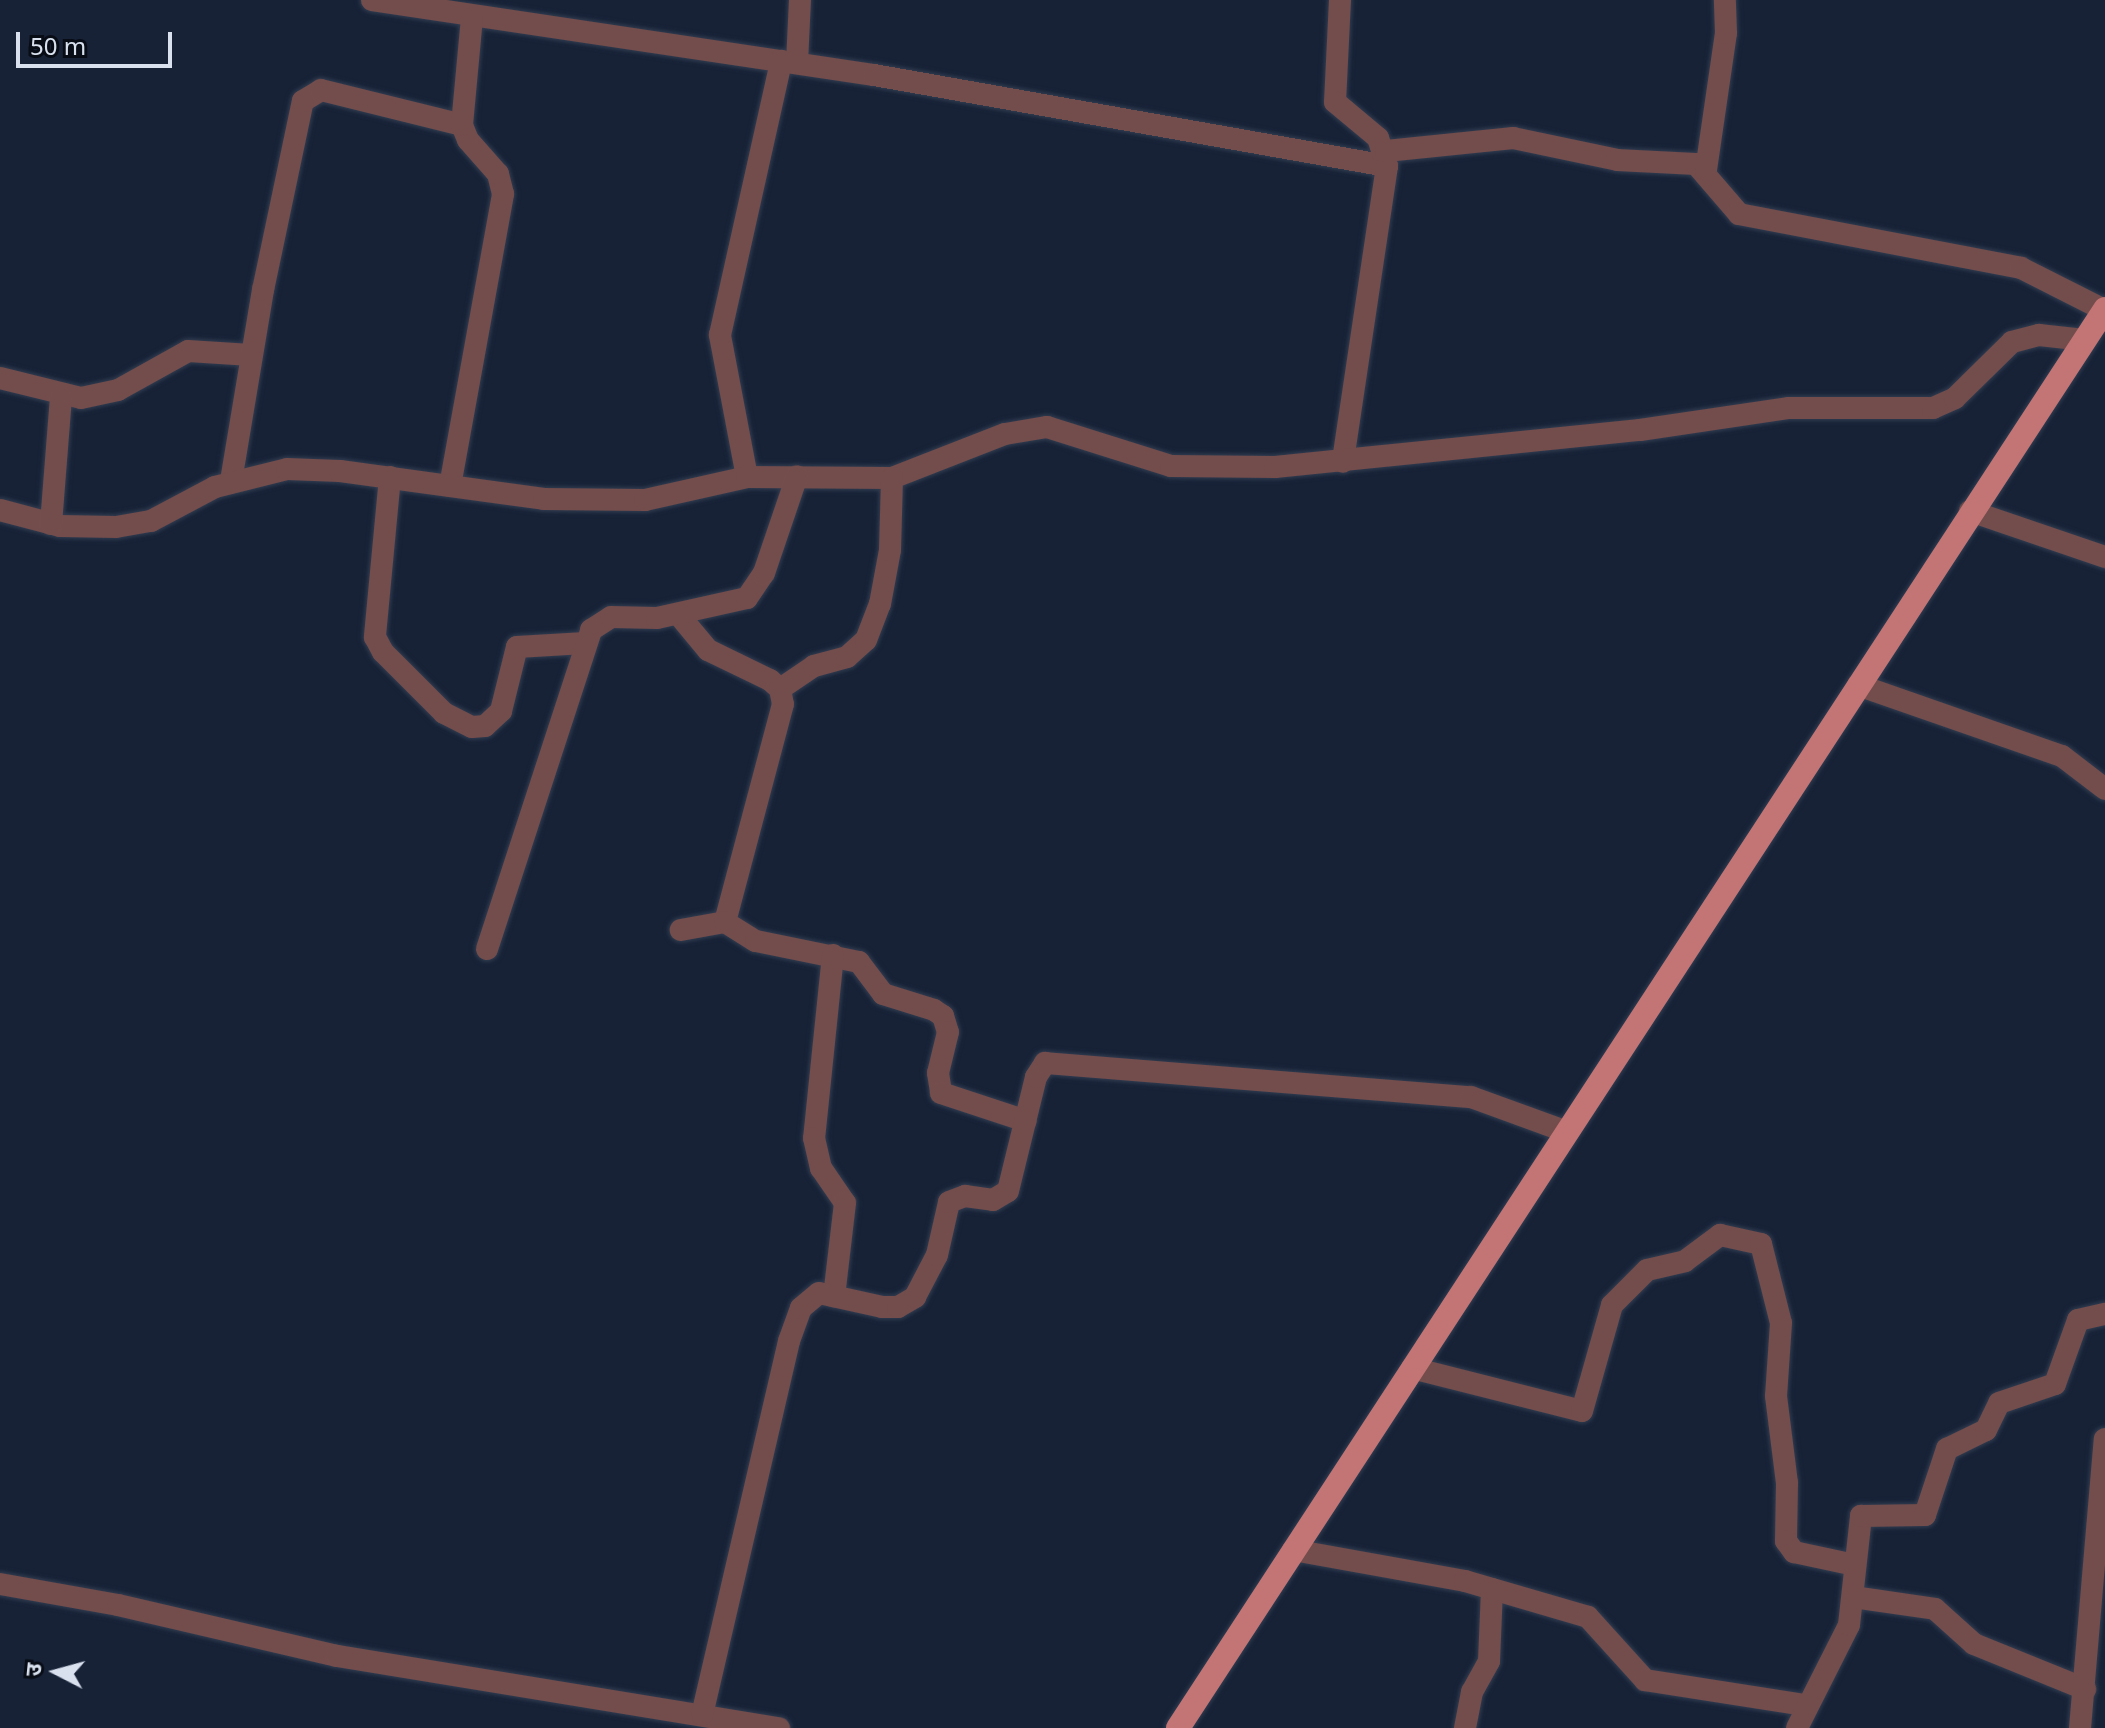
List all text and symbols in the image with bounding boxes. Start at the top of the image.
scale bar [20,16,176,66]
text: 50 m [30,29,86,62]
north arrow [16,1632,96,1712]
text: उ [17,1662,48,1677]

